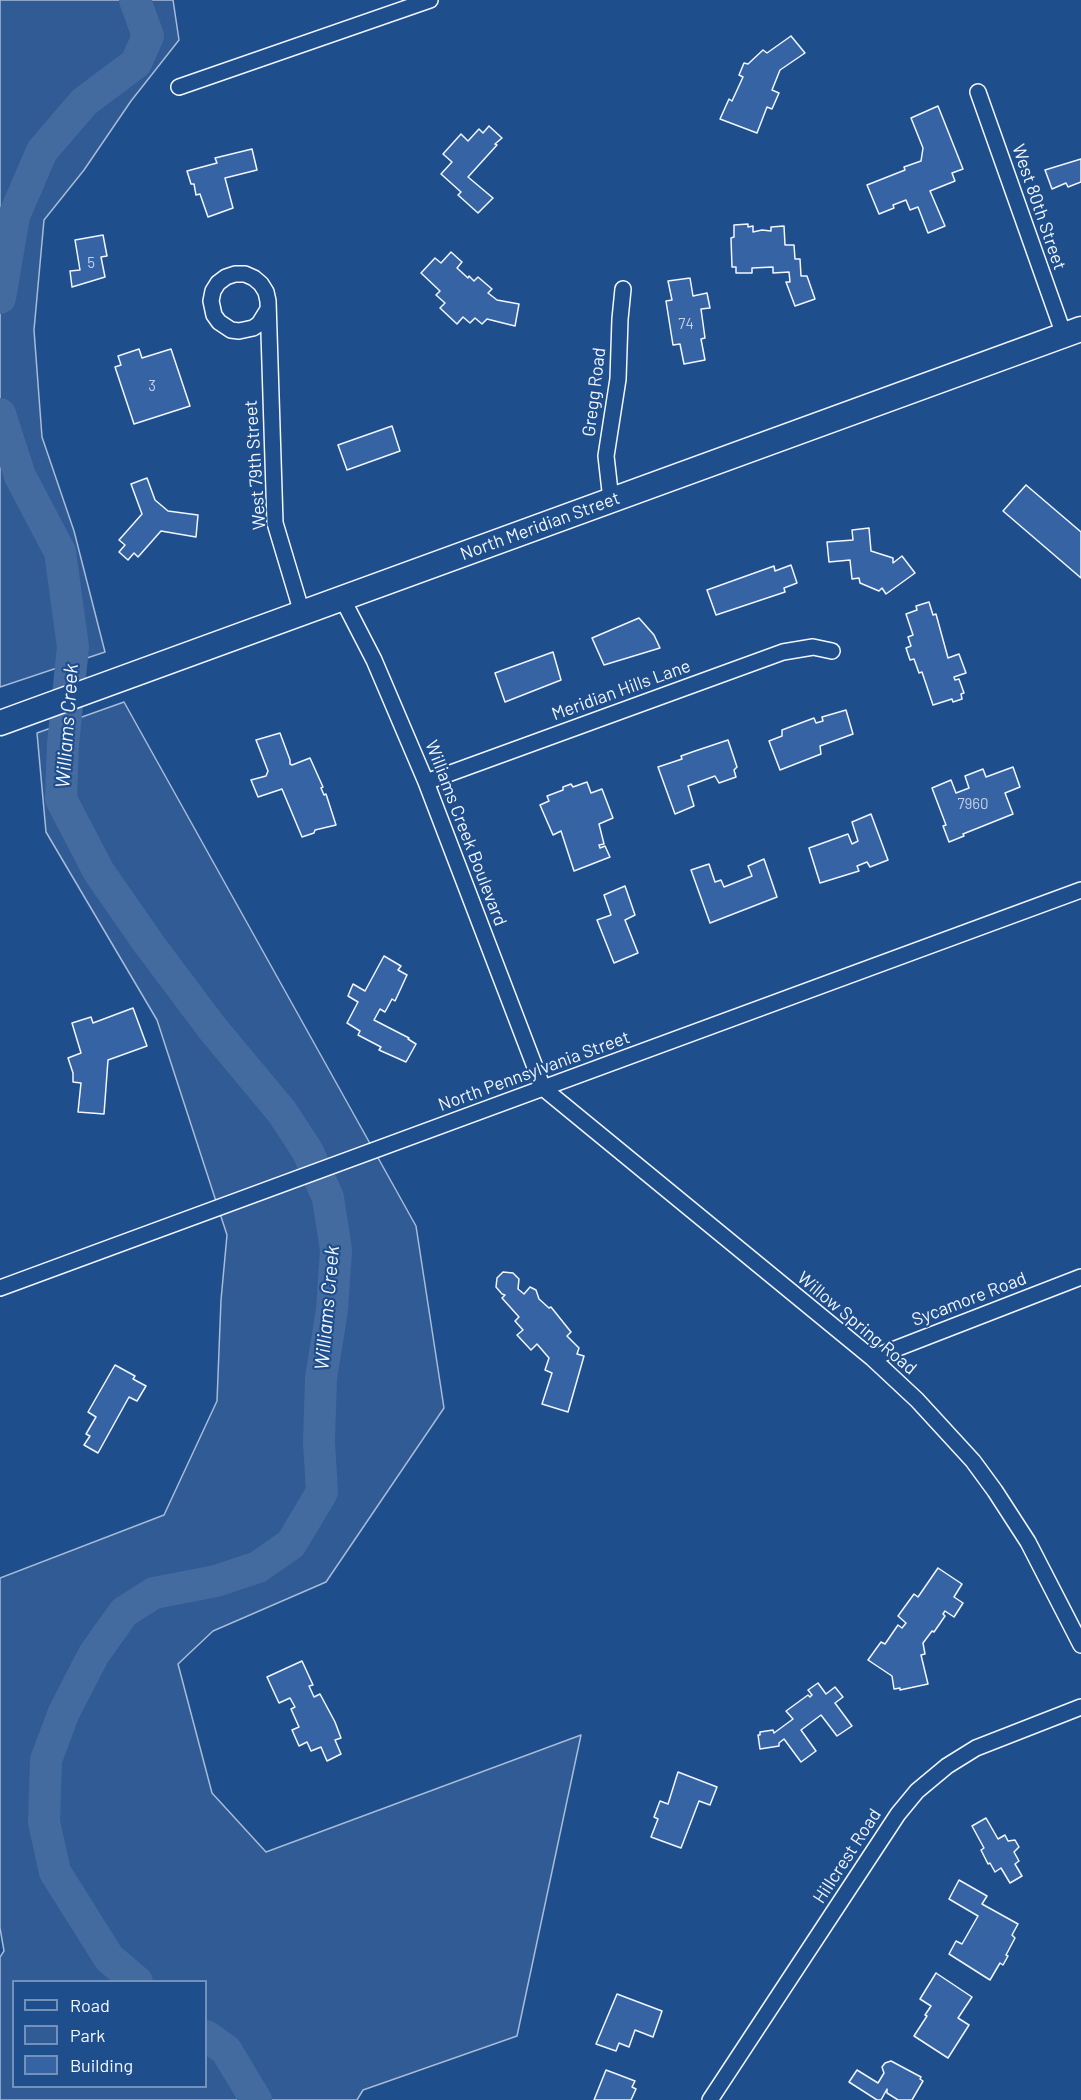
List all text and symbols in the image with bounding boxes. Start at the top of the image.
street label: West 80th Street [1007,141,1071,273]
house number: 5 [87,254,95,272]
house number: 74 [678,315,694,333]
street label: Gregg Road [578,346,610,438]
house number: 3 [148,377,156,395]
street label: West 79th Street [240,399,270,531]
street label: North Meridian Street [457,487,623,565]
street label: Meridian Hills Lane [549,655,693,725]
water label: Williams Creek [51,663,83,789]
street label: Williams Creek Boulevard [421,737,511,929]
house number: 7960 [957,795,989,813]
street label: North Pennsylvania Street [435,1026,633,1116]
water label: Williams Creek [310,1245,344,1371]
street label: Willow Spring Road [793,1267,921,1379]
street label: Sycamore Road [909,1267,1029,1331]
street label: Hillcrest Road [808,1805,886,1907]
legend [12,1980,207,2088]
text: Road [70,1994,110,2016]
text: Park [70,2024,105,2046]
text: Building [70,2054,133,2076]

